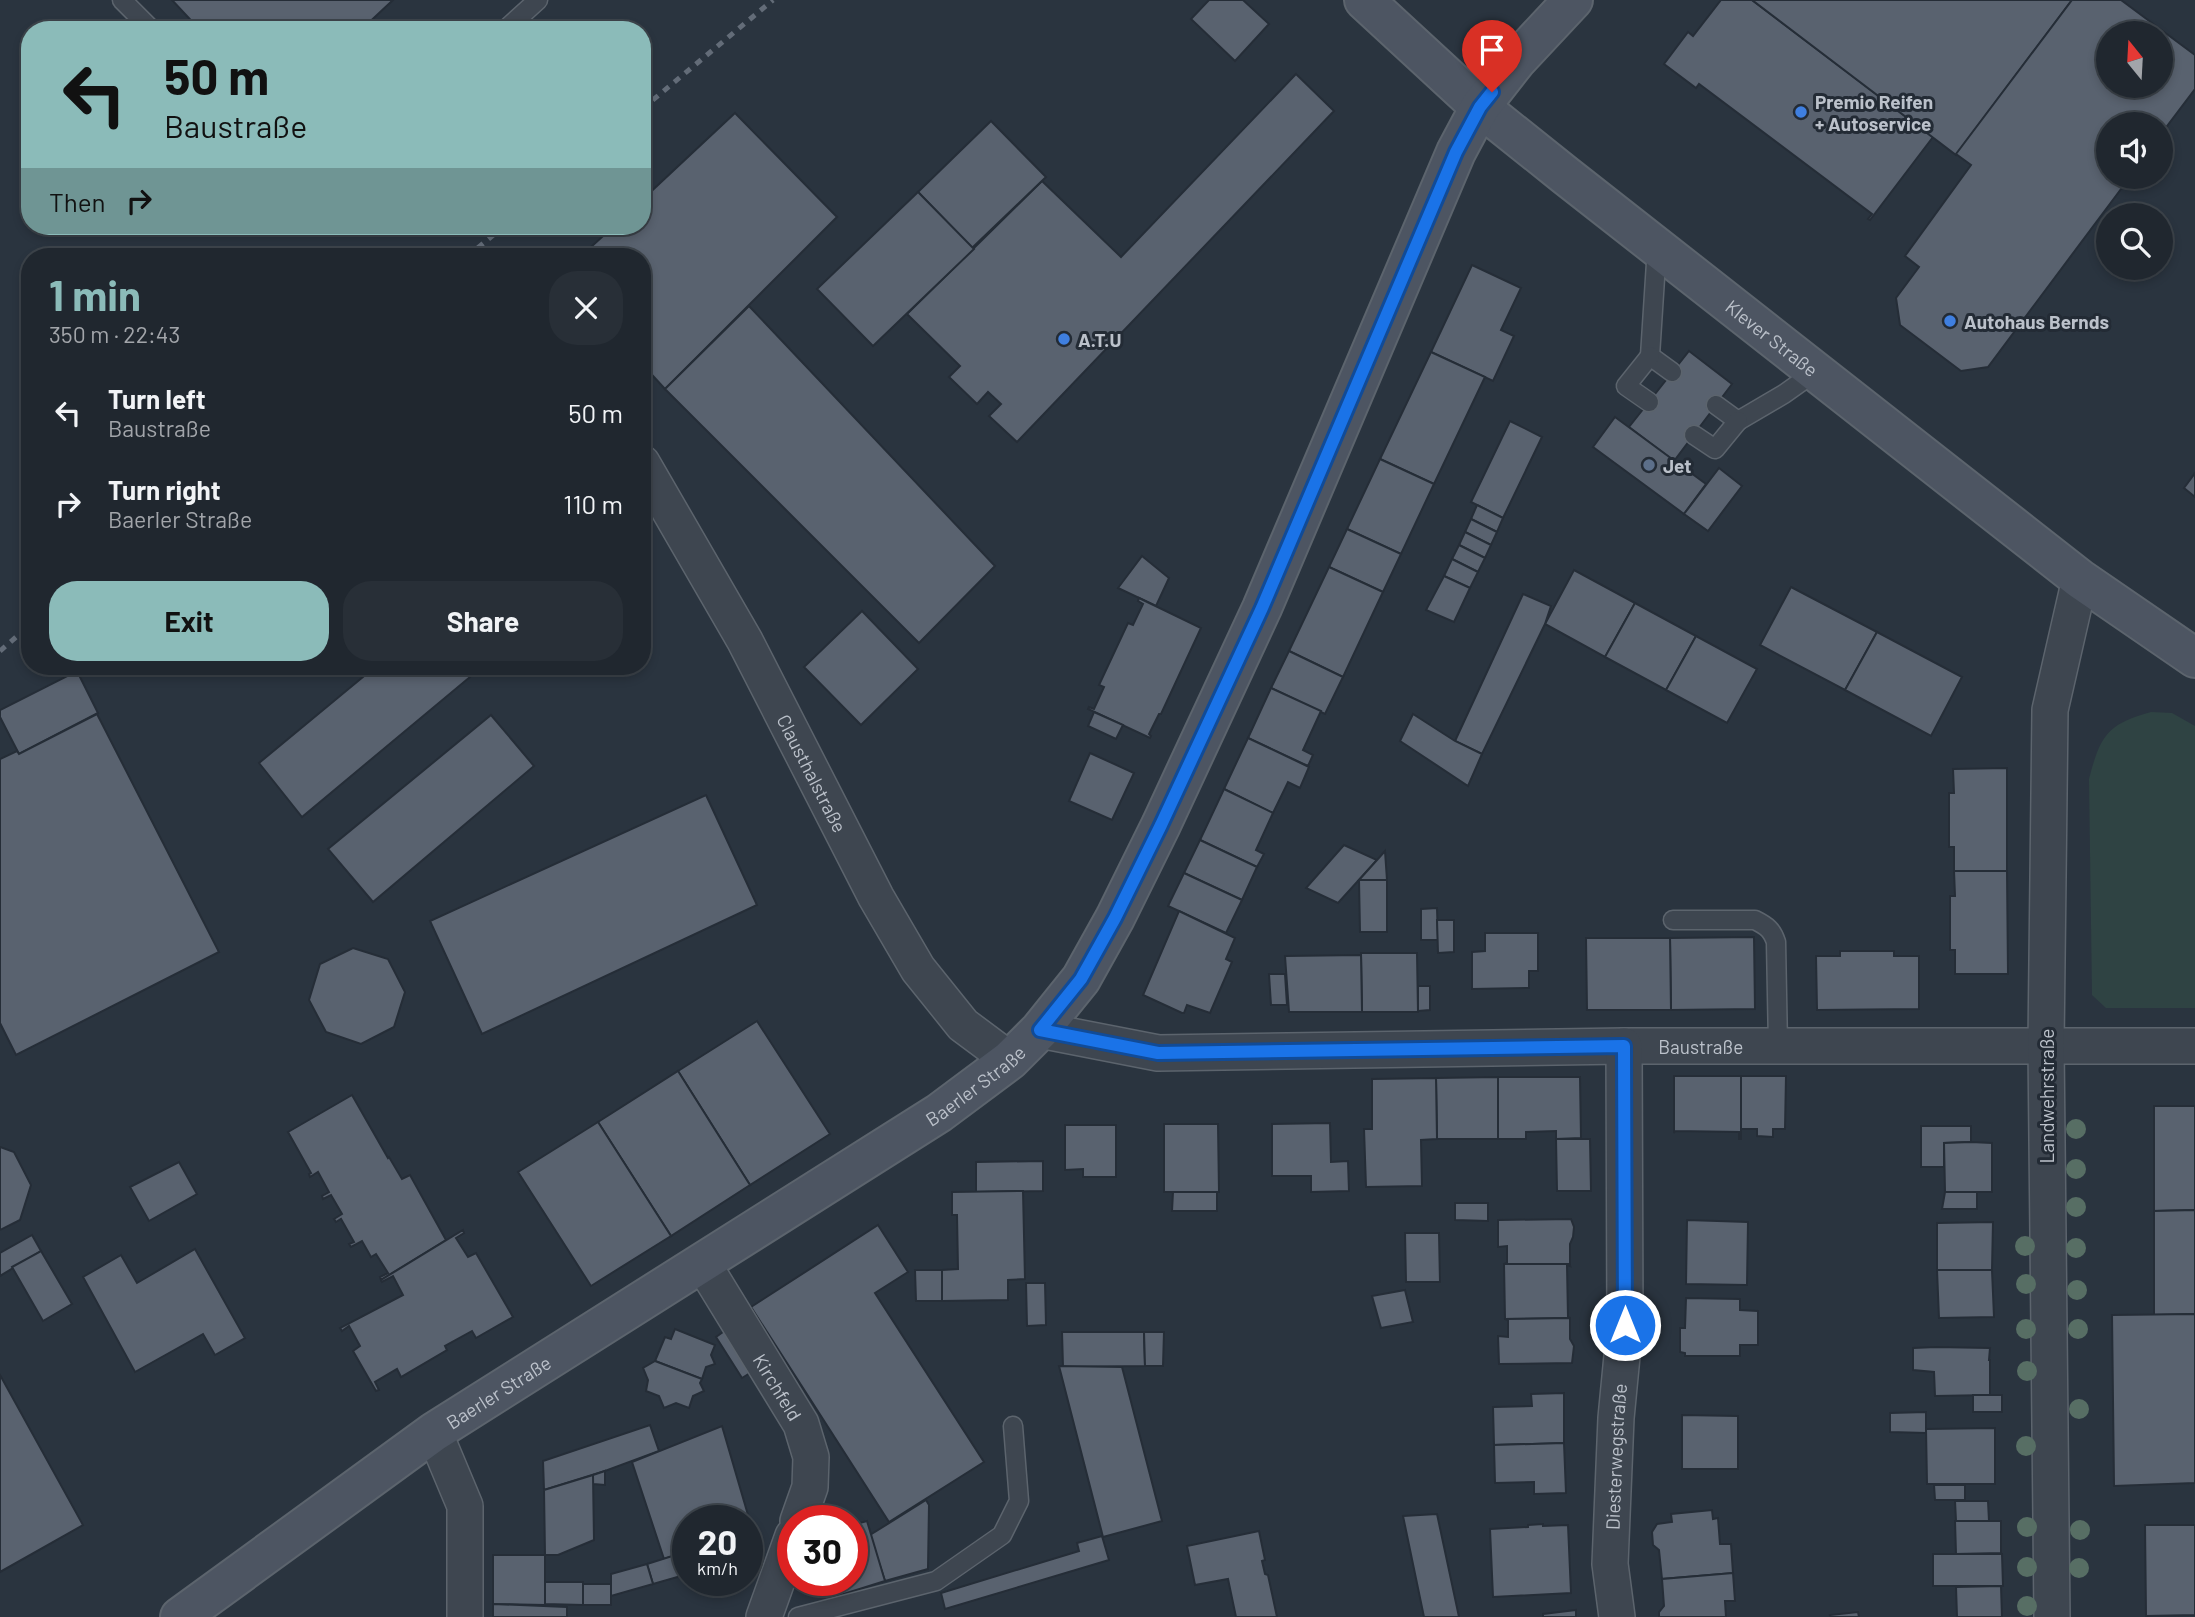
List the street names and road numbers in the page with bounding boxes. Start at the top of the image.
street label: Klever Straße [1721,294,1823,381]
street label: Clausthalstraße [773,710,852,836]
street label: Landwehrstraße [2035,1029,2058,1163]
street label: Baustraße [1658,1035,1743,1058]
street label: Baerler Straße [921,1040,1030,1130]
street label: Kirchfeld [749,1349,807,1424]
street label: Baerler Straße [442,1350,555,1433]
street label: Diesterwegstraße [1600,1382,1631,1530]

